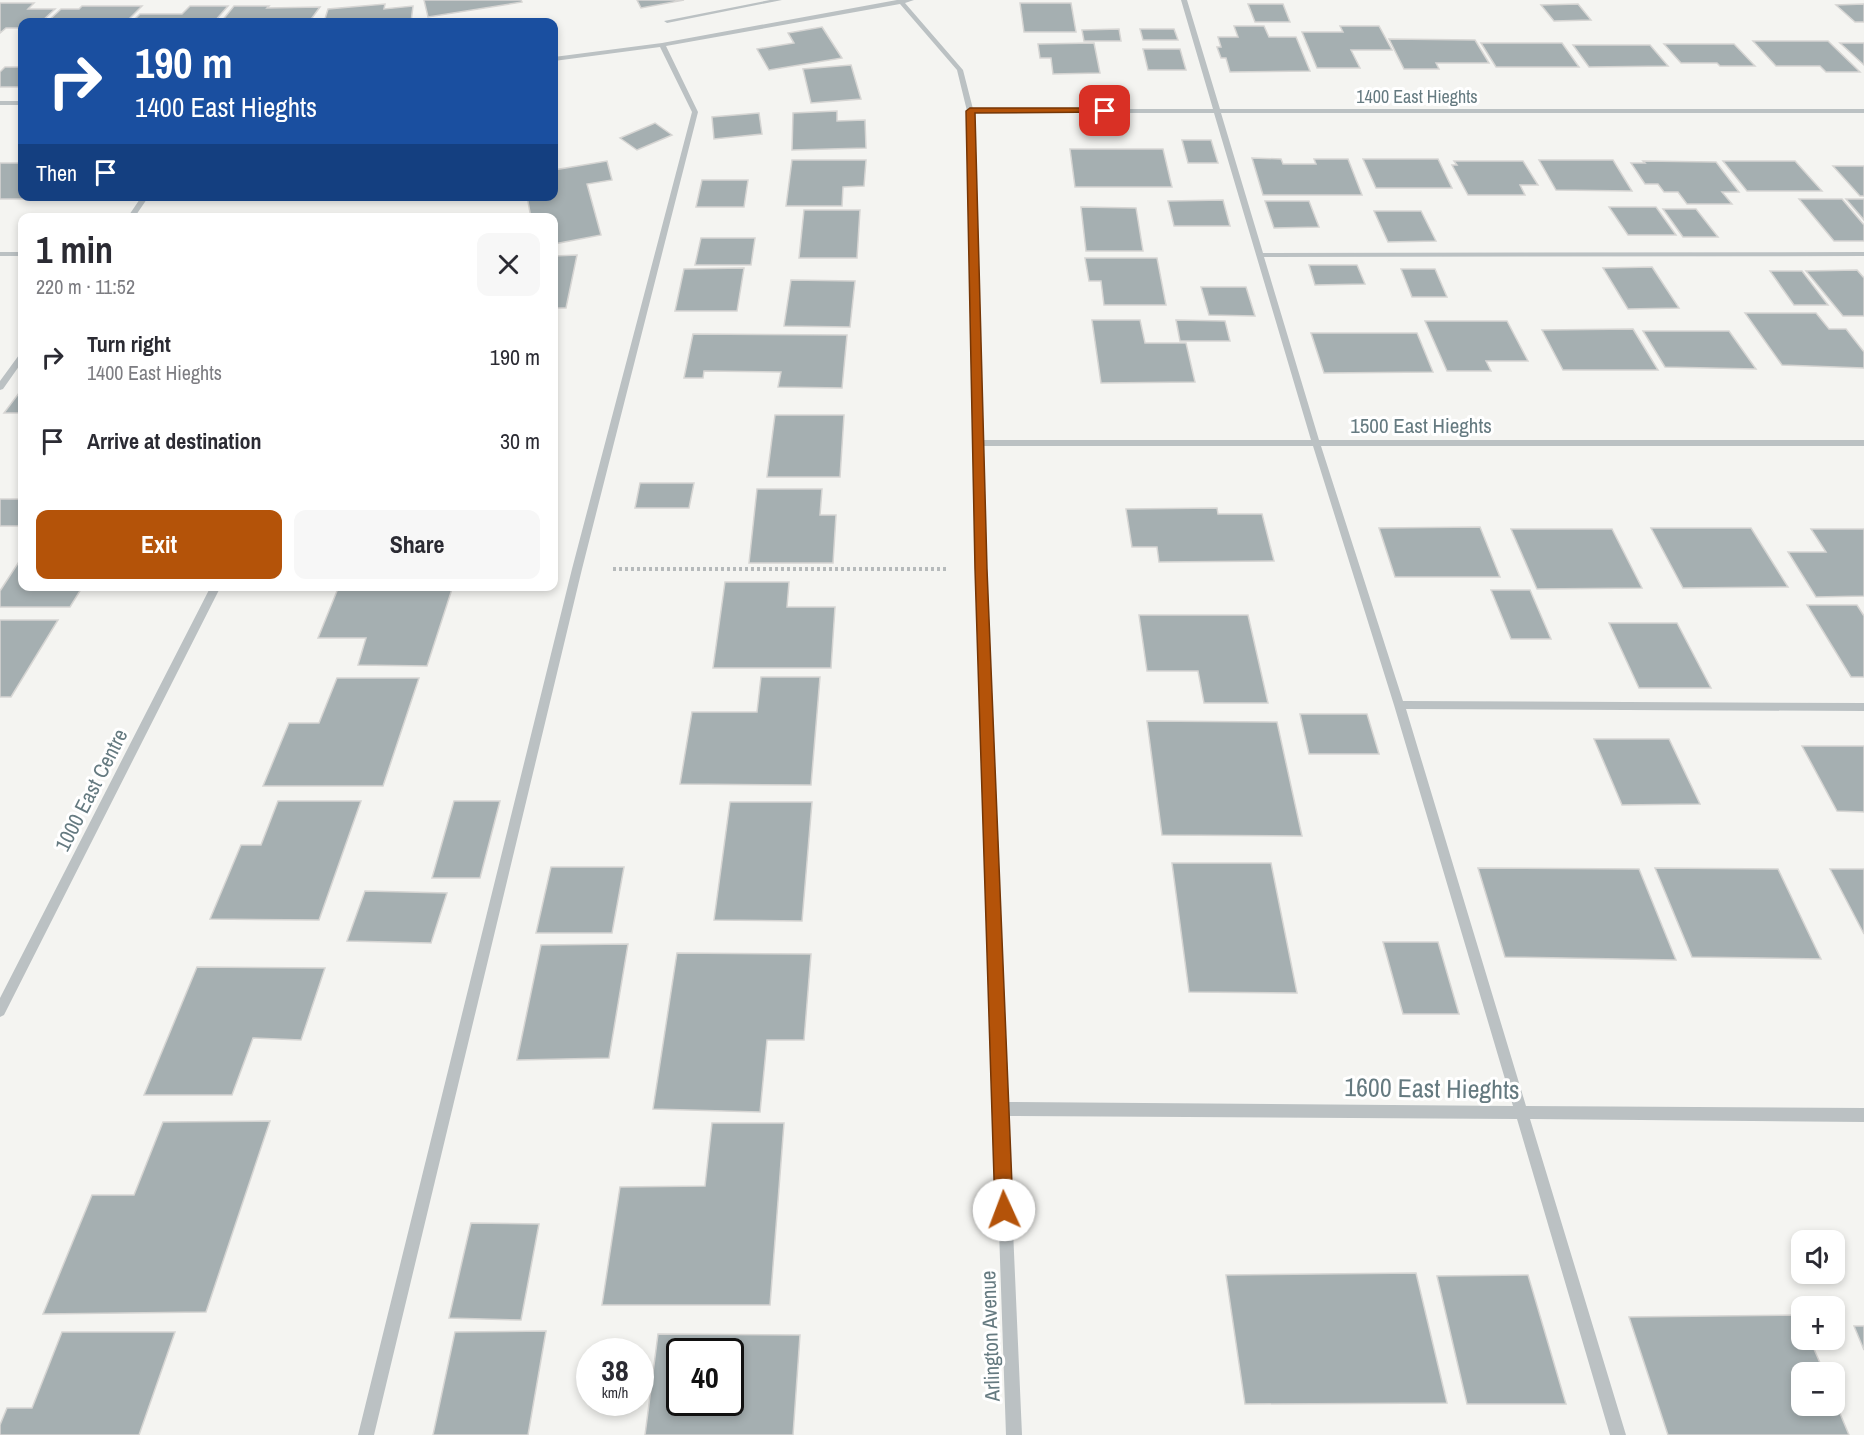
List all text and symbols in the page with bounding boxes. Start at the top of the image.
text: 190 m [135,35,233,91]
icon: right [36,42,114,120]
street label: 1400 East Hieghts [1356,84,1478,109]
pin [1079,85,1130,136]
text: 1400 East Hieghts [135,89,317,125]
icon: arrive [1088,94,1121,127]
icon: arrive [89,156,122,189]
text: Then [36,158,77,188]
text: 1 min [36,226,113,274]
button: close [477,233,540,296]
text: 220 m · 11:52 [36,273,135,300]
text: Turn right [87,329,171,359]
icon: right [36,341,69,374]
text: 190 m [490,342,540,372]
text: 1400 East Hieghts [87,359,222,386]
street label: 1500 East Hieghts [1350,411,1492,440]
icon: arrive [36,425,69,458]
text: Arrive at destination [87,426,261,456]
text: 30 m [500,426,540,456]
button: Exit [36,510,282,579]
button: Share [294,510,540,579]
street label: 1000 East Centre [48,724,134,856]
street label: 1600 East Hieghts [1344,1069,1520,1107]
position arrow [972,1178,1036,1242]
map controls [1791,1230,1845,1416]
button: sound [1791,1230,1845,1284]
street label: Arlington Avenue [973,1270,1007,1403]
button: + [1791,1296,1845,1350]
speed limit sign: 40 [666,1338,744,1416]
text: 38 [601,1350,629,1390]
button: − [1791,1362,1845,1416]
text: km/h [602,1382,628,1403]

